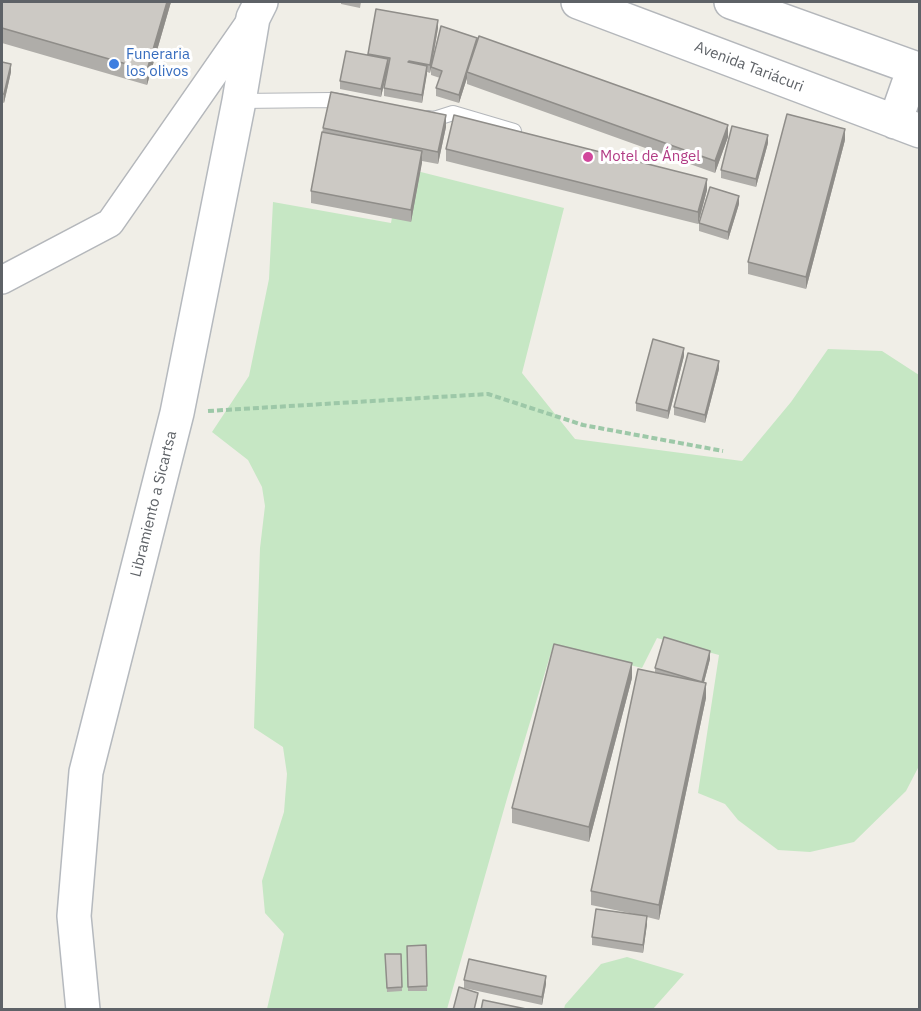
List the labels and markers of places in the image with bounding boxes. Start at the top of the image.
place label: Funeraria los olivos [126,46,190,81]
marker: Funeraria los olivos [107,57,121,71]
place label: Motel de Ángel [600,148,700,166]
marker: Motel de Ángel [581,150,595,164]

